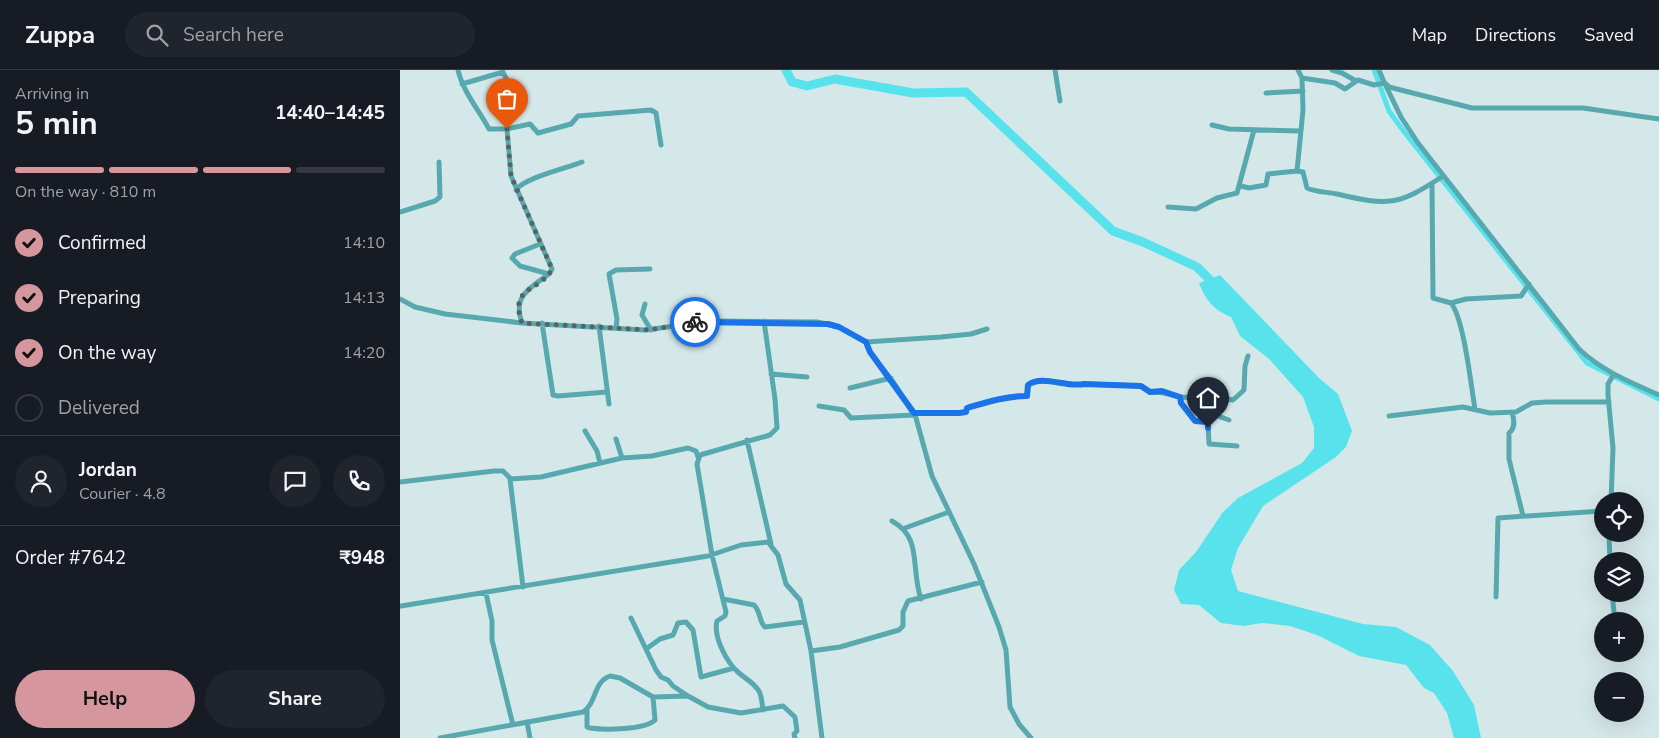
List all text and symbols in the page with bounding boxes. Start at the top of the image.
search box [125,12,475,57]
text: Zuppa [25,19,95,51]
icon: search [143,21,171,49]
text: Search here [183,22,284,48]
text: Map [1412,23,1447,47]
text: Directions [1475,23,1556,47]
text: Saved [1584,23,1634,47]
pin [486,78,528,129]
text: Arriving in [15,83,89,105]
icon: bag [493,85,521,113]
text: 14:40–14:45 [275,100,385,126]
text: 5 min [15,102,98,145]
text: On the way · 810 m [15,181,156,203]
icon: check [15,229,43,257]
text: Confirmed [58,230,146,256]
text: 14:10 [343,232,385,254]
icon: check [15,284,43,312]
text: Preparing [58,285,141,311]
text: 14:13 [343,287,385,309]
courier [670,297,720,347]
icon: bike [681,308,709,336]
icon: check [15,339,43,367]
text: On the way [58,340,156,366]
text: 14:20 [343,342,385,364]
pin [1187,377,1229,428]
icon: home [1194,384,1222,412]
text: Delivered [58,395,140,421]
button: person [15,455,67,507]
button: chat [269,455,321,507]
button: phone [333,455,385,507]
text: Jordan [79,457,137,483]
text: Courier · 4.8 [79,483,165,505]
map controls [1594,492,1644,722]
button: locate [1594,492,1644,542]
text: Order #7642 [15,545,126,571]
text: ₹948 [339,545,385,571]
button: layers [1594,552,1644,602]
button: + [1594,612,1644,662]
button: Help [15,670,195,728]
button: Share [205,670,385,728]
button: − [1594,672,1644,722]

